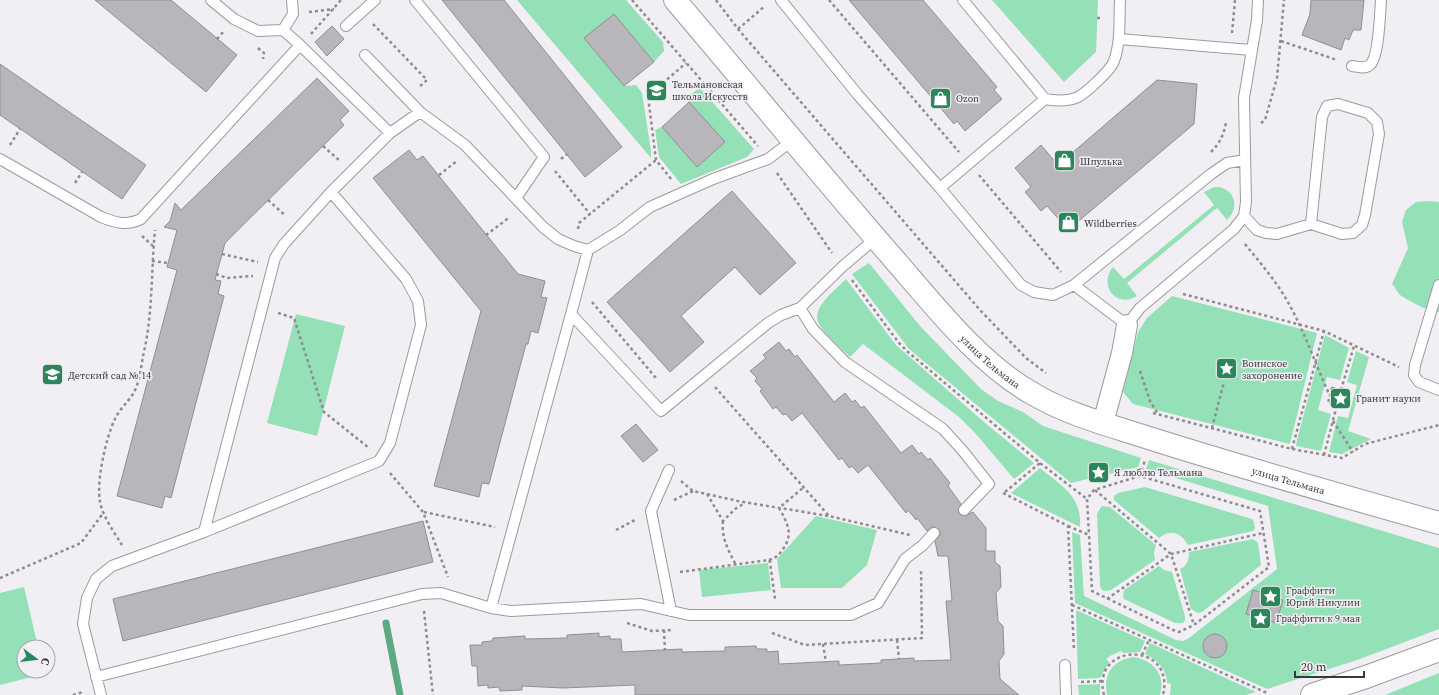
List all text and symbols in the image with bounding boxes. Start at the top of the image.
school or university icon: Тельмановская школа Искусств [643,77,669,103]
place label: Тельмановская школа Искусств [672,78,748,103]
shop icon: Ozon [928,85,954,111]
place label: Ozon [956,92,979,105]
shop icon: Шпулька [1051,148,1077,174]
place label: Шпулька [1080,155,1123,168]
shop icon: Wildberries [1055,210,1081,236]
place label: Wildberries [1084,217,1137,230]
street label: улица Тельмана [958,332,1024,391]
place icon: Воинское захоронение [1214,356,1240,382]
place label: Воинское захоронение [1242,357,1302,382]
school or university icon: Детский сад № 14 [39,362,65,388]
place label: Детский сад № 14 [68,369,151,382]
place icon: Гранит науки [1327,385,1353,411]
place label: Гранит науки [1356,392,1421,405]
place icon: Я люблю Тельмана [1085,459,1111,485]
street label: улица Тельмана [1251,463,1327,497]
place label: Я люблю Тельмана [1114,466,1203,479]
place icon: Граффити Юрий Никулин [1258,583,1284,609]
place label: Граффити Юрий Никулин [1286,584,1360,609]
place icon: Граффити к 9 мая [1248,605,1274,631]
place label: Граффити к 9 мая [1276,612,1360,625]
north arrow [16,639,56,679]
scale bar [1295,653,1364,679]
text: С [37,656,53,667]
text: 20 m [1301,659,1327,675]

